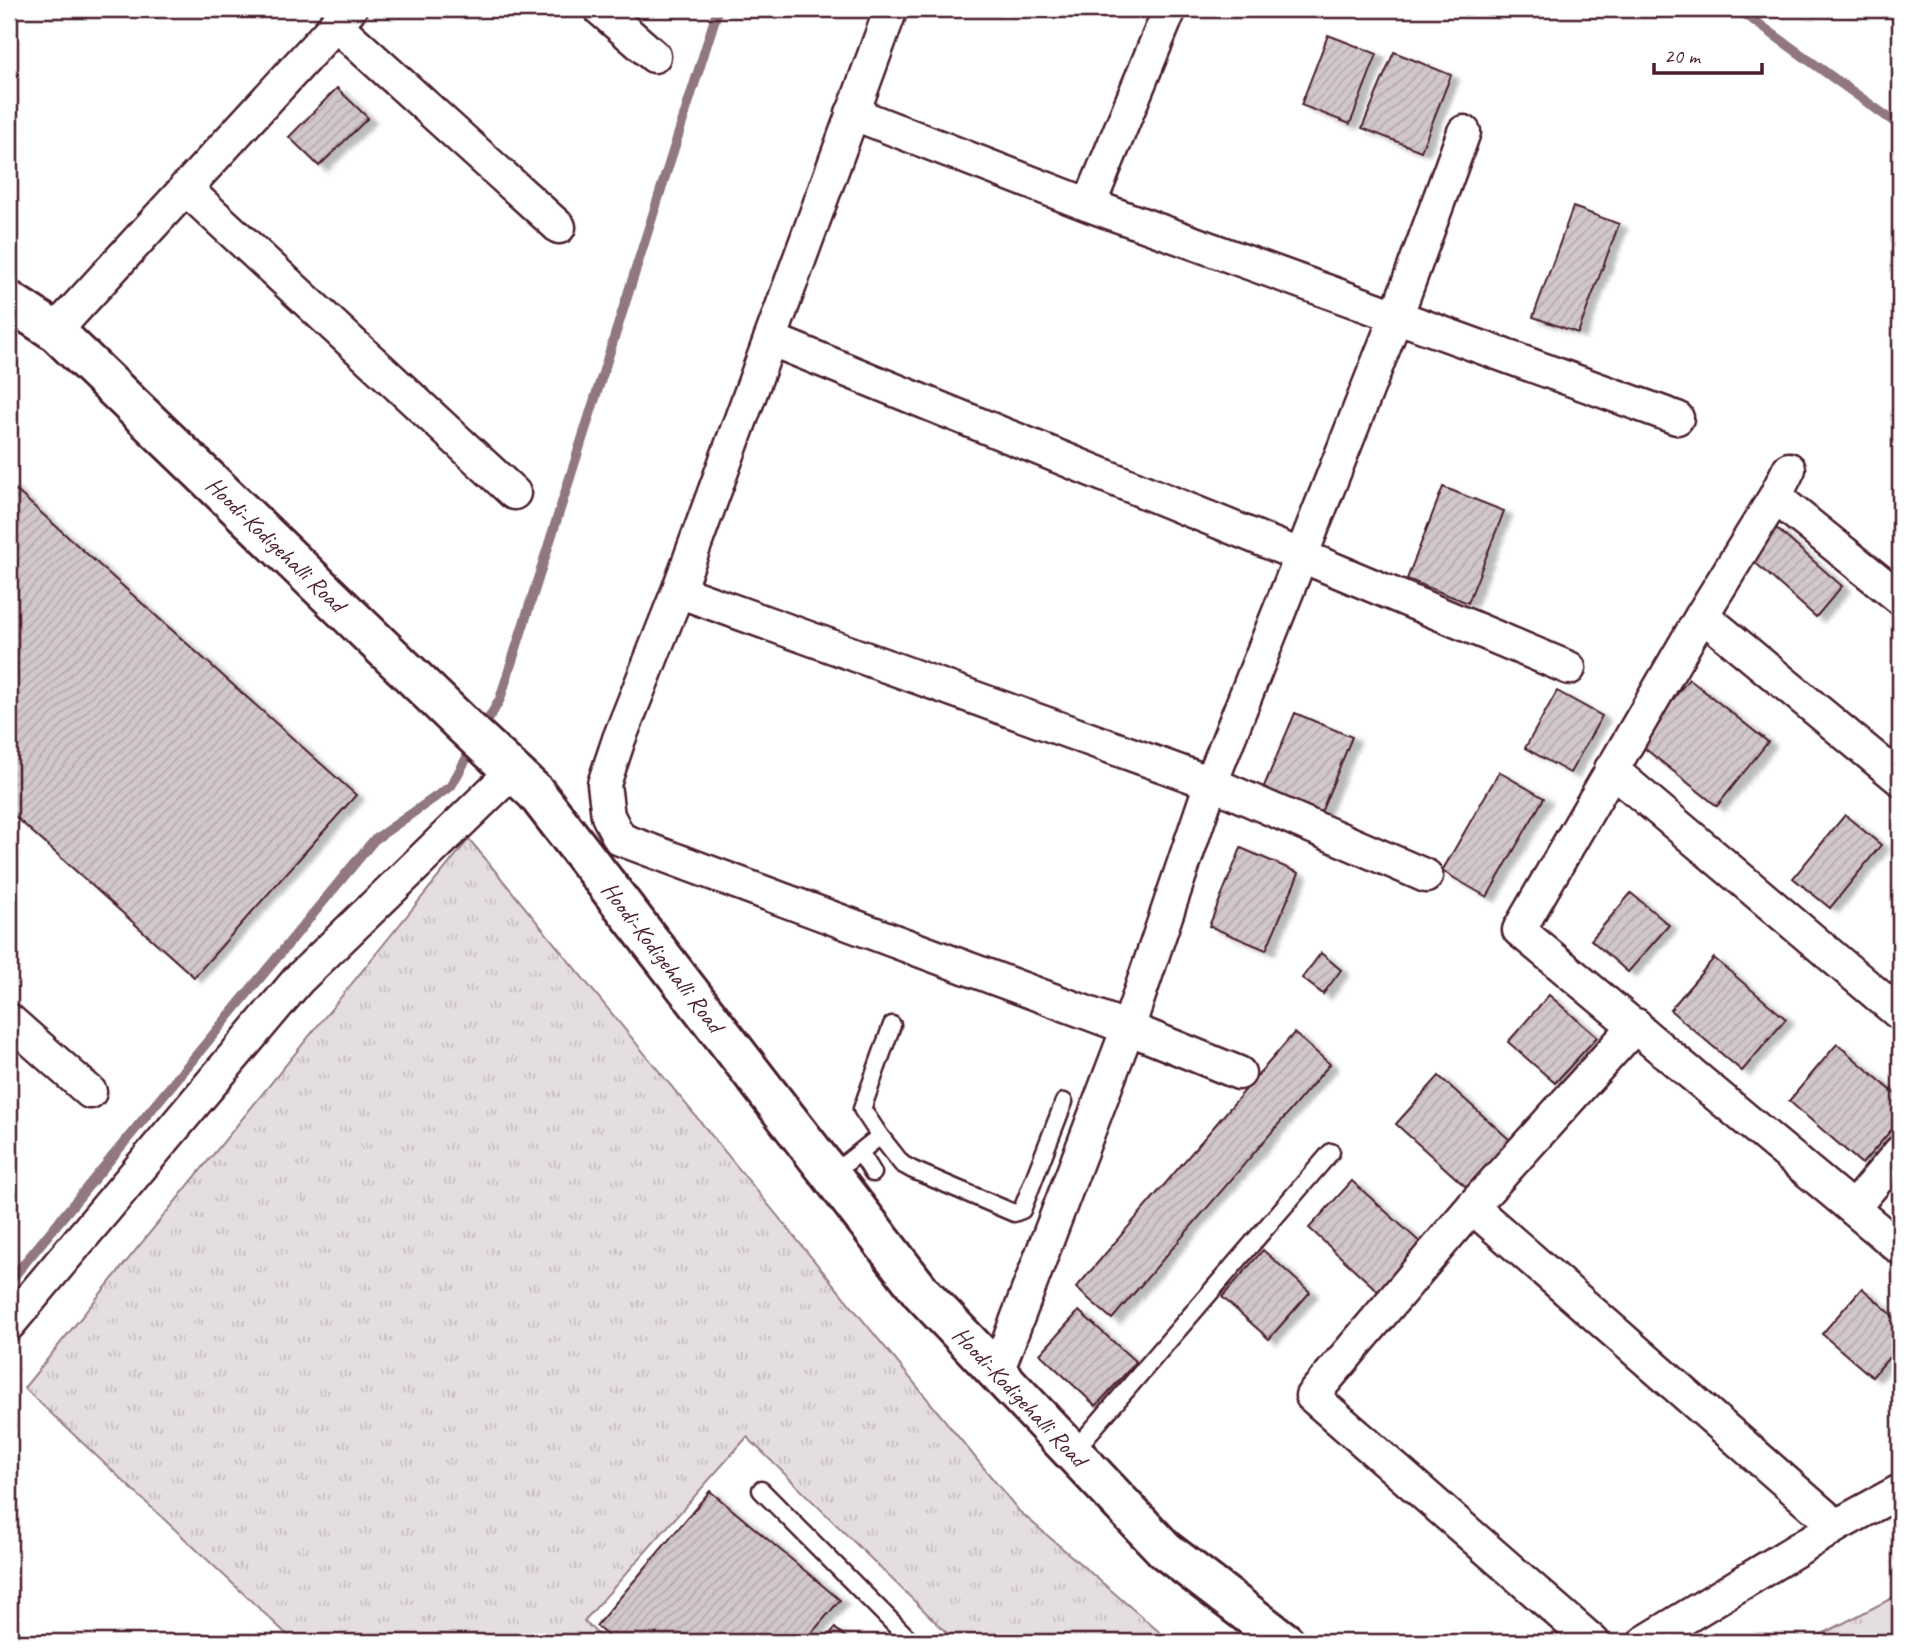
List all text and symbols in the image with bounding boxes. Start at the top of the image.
scale bar [1654,32,1762,76]
text: 20 m [1664,43,1702,69]
street label: Hoodi-Kodigehalli Road [200,470,355,621]
street label: Hoodi-Kodigehalli Road [595,876,732,1041]
street label: Hoodi-Kodigehalli Road [946,1320,1096,1476]

